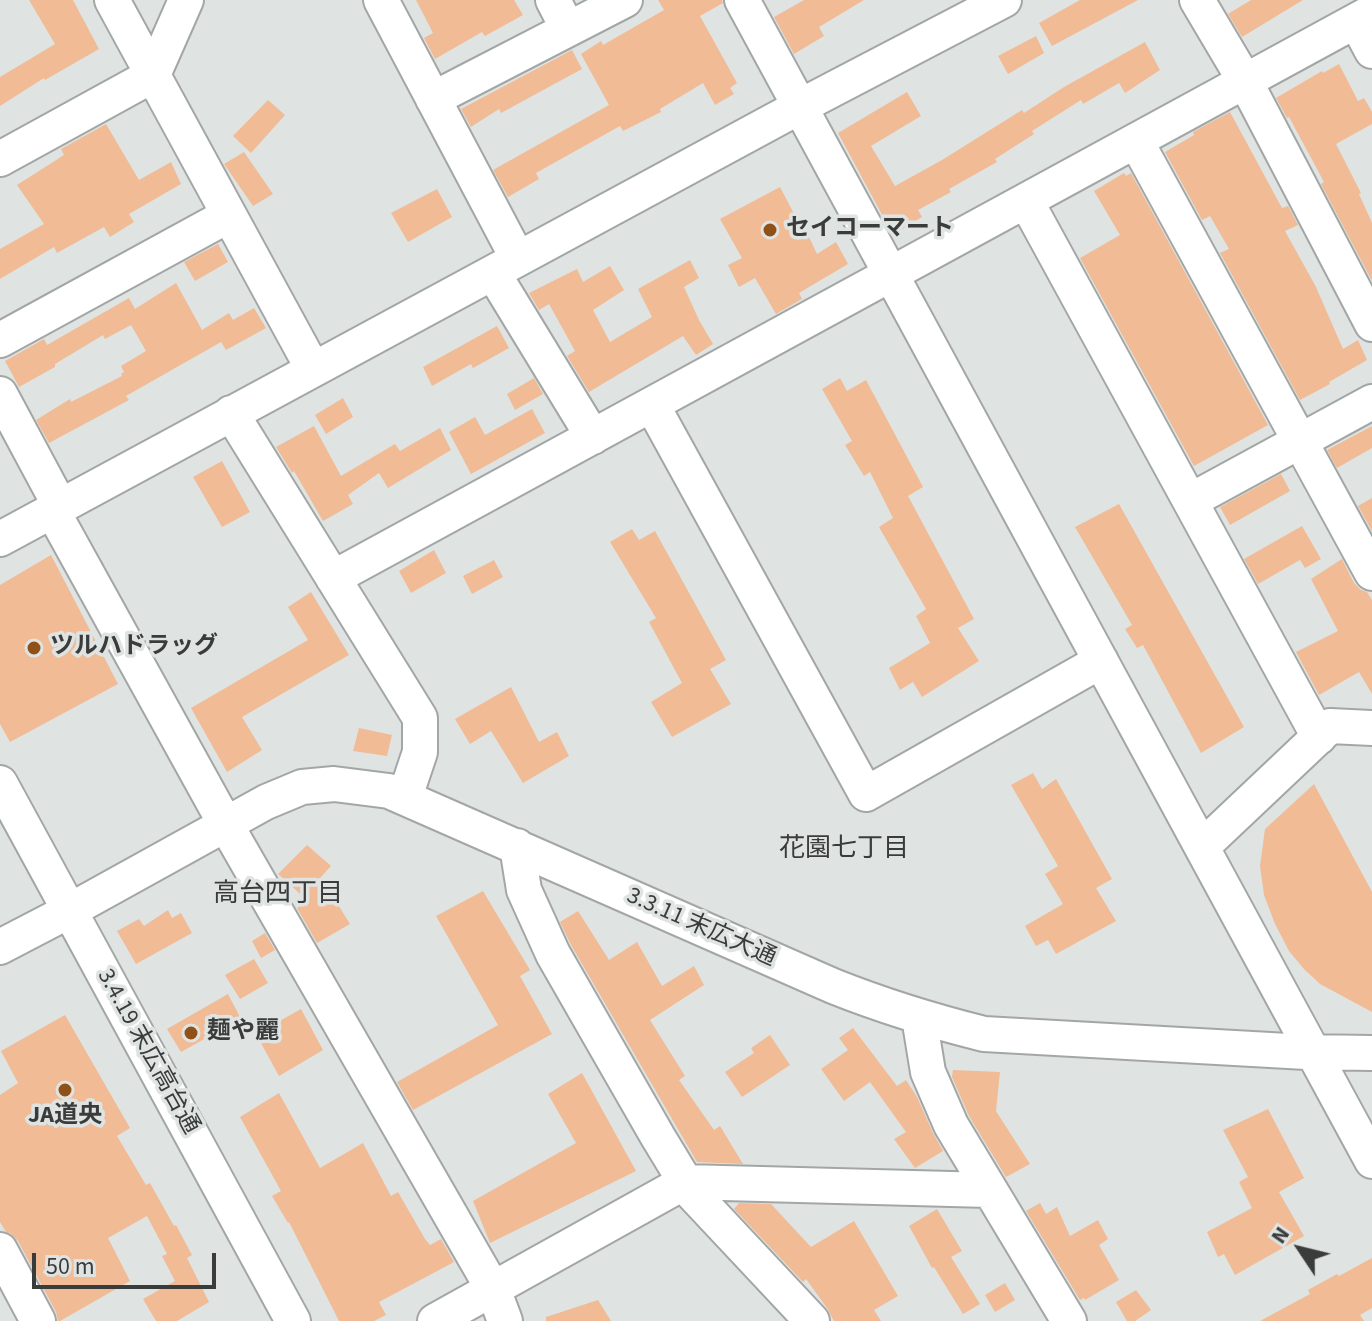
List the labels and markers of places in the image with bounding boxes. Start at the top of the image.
place label: セイコーマート [786,216,954,244]
marker: セイコーマート [761,221,779,239]
place label: ツルハドラッグ [50,634,218,662]
marker: ツルハドラッグ [25,639,43,657]
place label: 麺や麗 [207,1019,279,1047]
marker: 麺や麗 [182,1024,200,1042]
marker: JA道央 [56,1081,74,1099]
place label: JA道央 [28,1103,102,1131]

